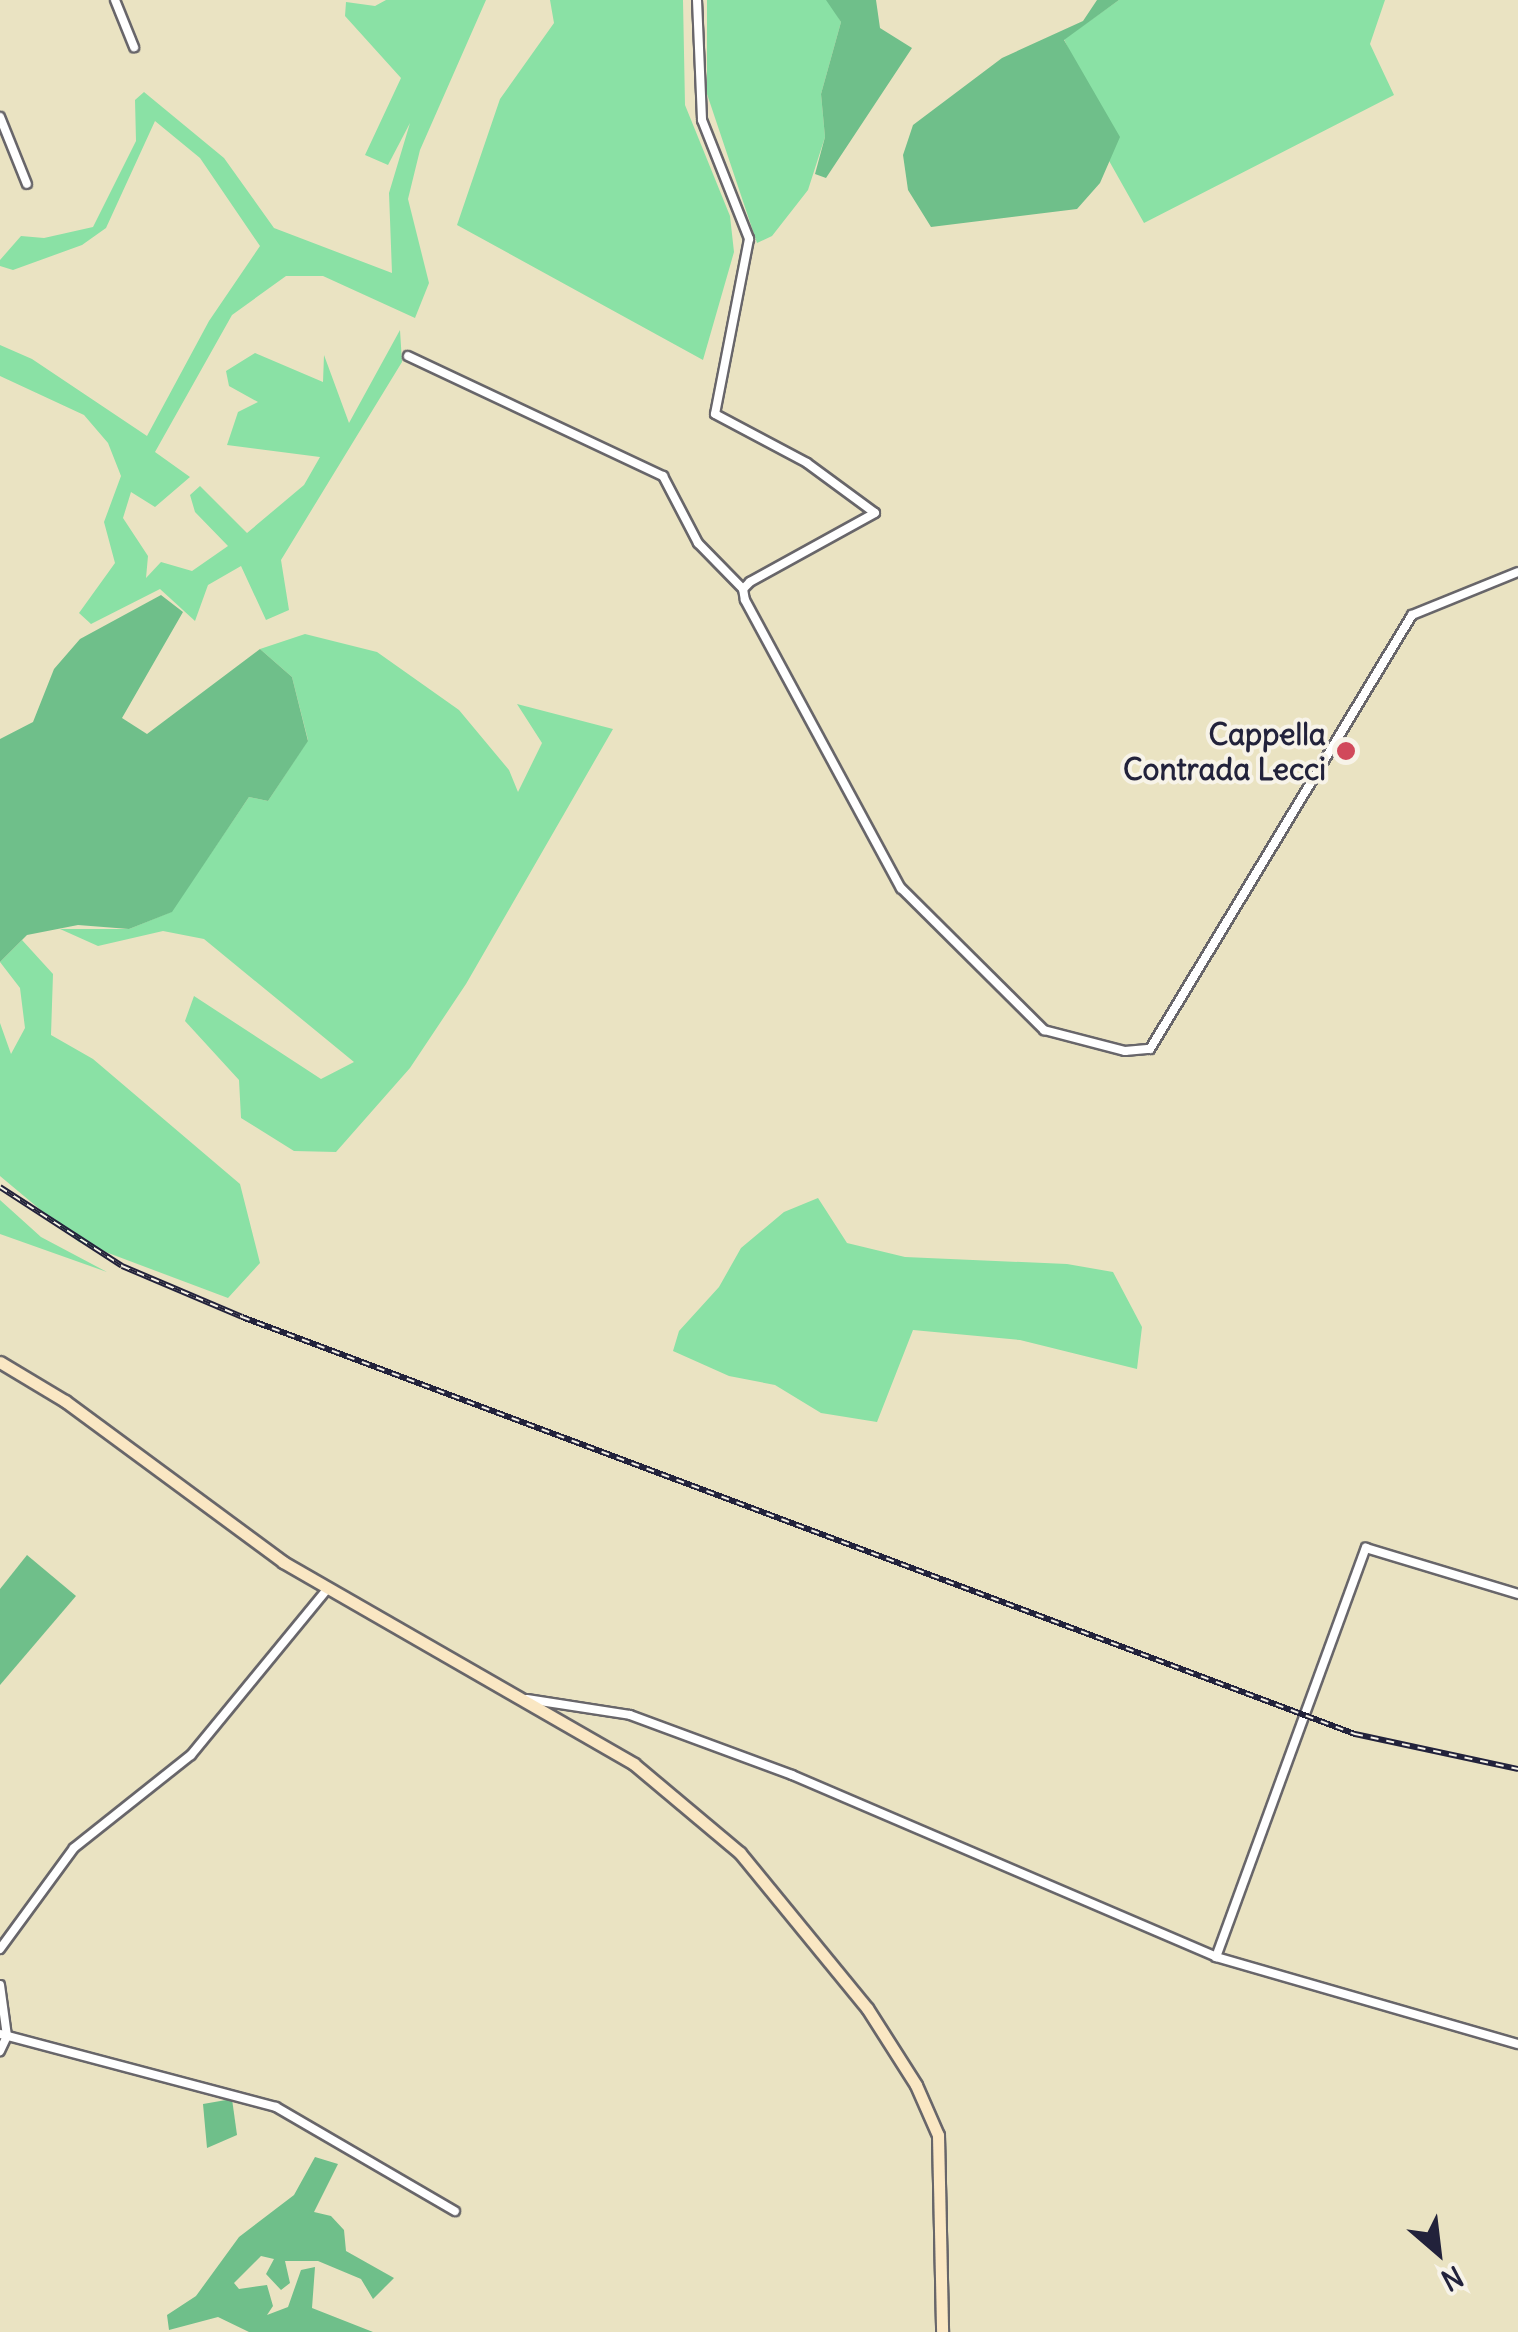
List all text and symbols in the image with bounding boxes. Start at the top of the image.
place label: Cappella Contrada Lecci [1123,716,1326,786]
marker: Cappella Contrada Lecci [1335,740,1357,762]
north arrow [1388,2202,1488,2302]
text: N [1435,2258,1469,2299]

